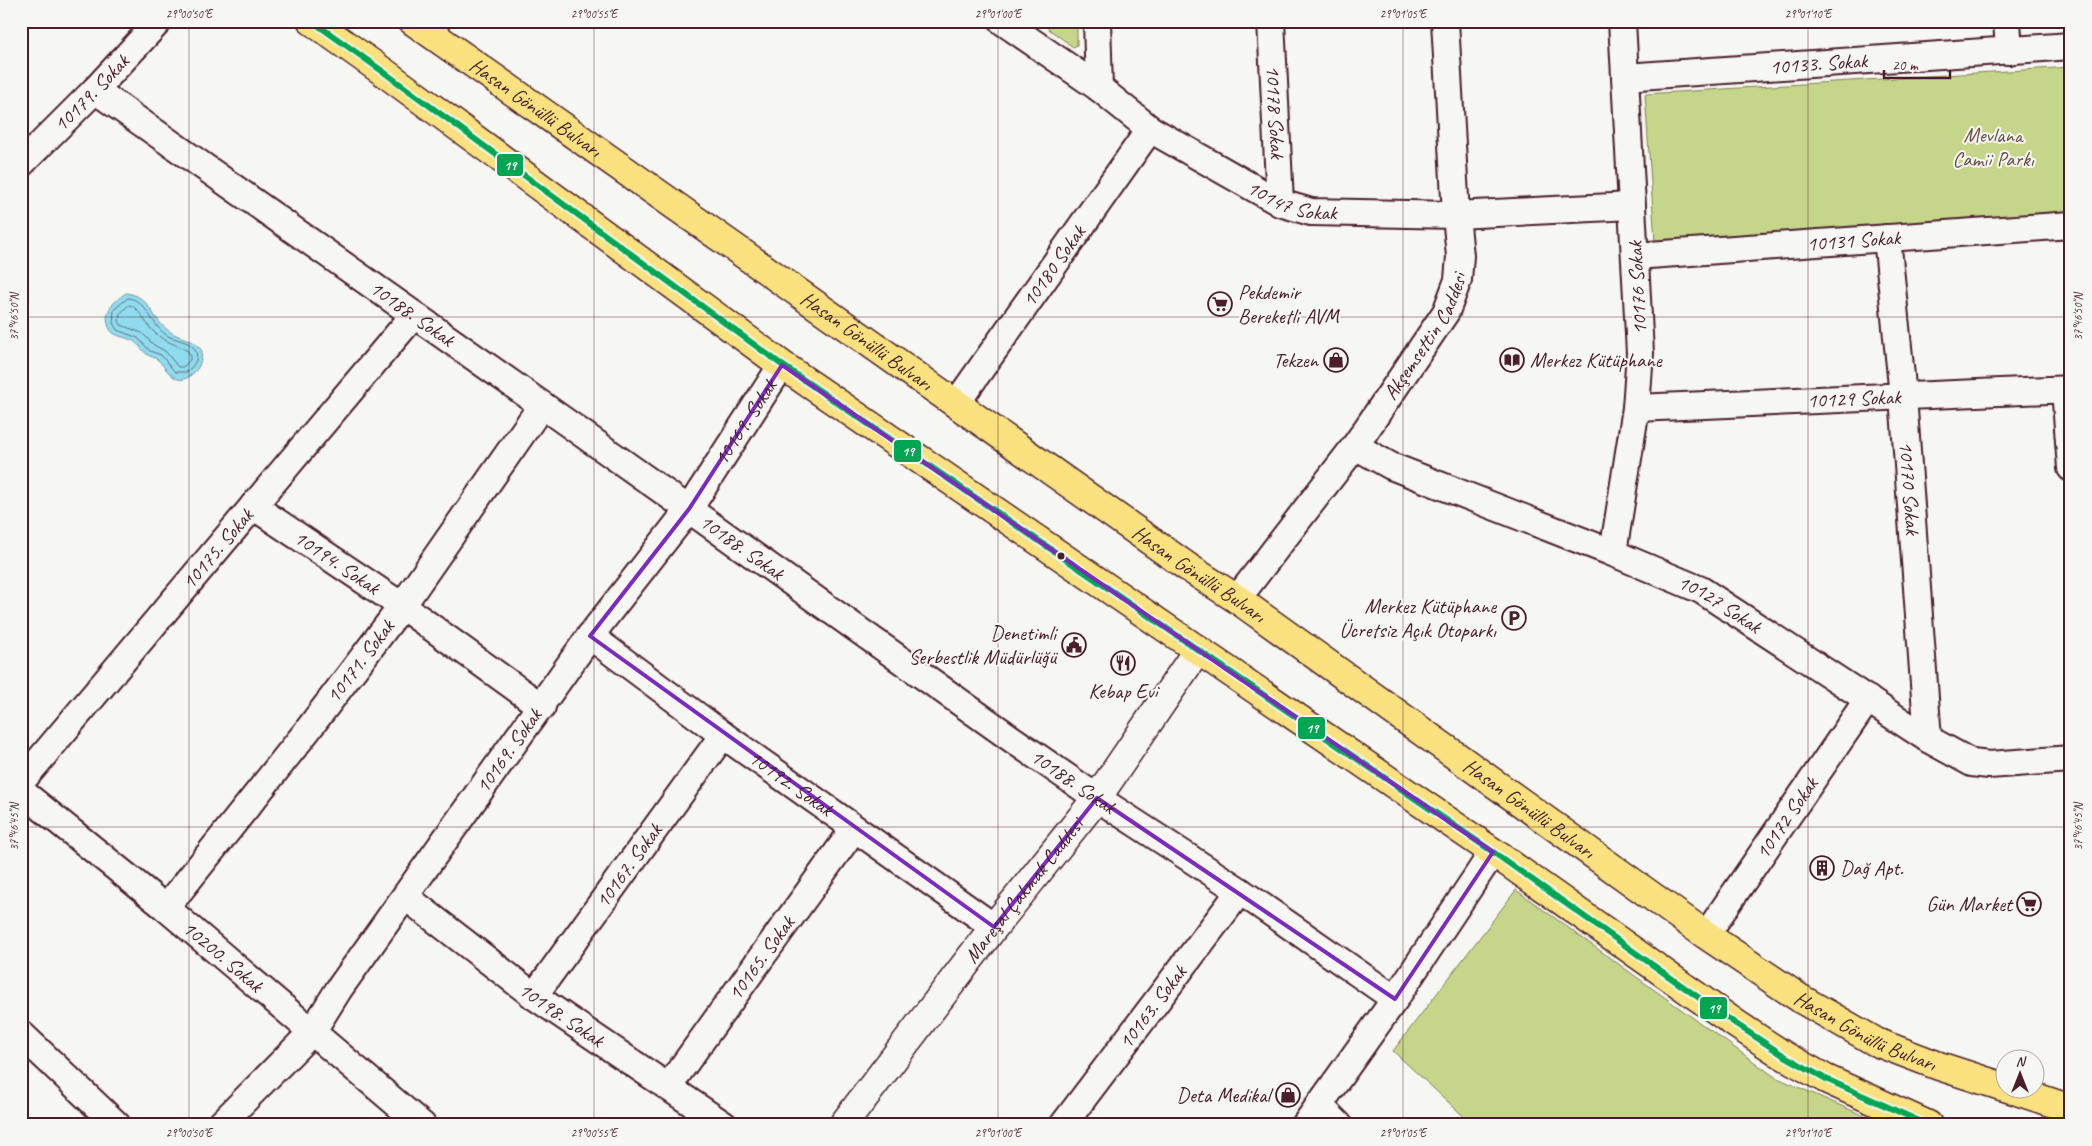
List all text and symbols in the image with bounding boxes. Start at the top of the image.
text: 29°00'50"E [166,6,214,22]
text: 29°00'55"E [571,6,619,22]
text: 29°01'00"E [975,6,1023,22]
text: 29°01'05"E [1380,6,1428,22]
text: 29°01'10"E [1785,6,1833,22]
street label: 10133. Sokak [1769,47,1870,80]
street label: 10179. Sokak [48,48,135,137]
scale bar [1884,48,1951,80]
street label: Hasan Gönüllü Bulvarı [465,52,608,163]
text: 20 m [1892,56,1919,75]
street label: 10178 Sokak [1260,65,1291,161]
park label: Mevlana Camii Parkı [1952,122,2035,172]
line badge: 19 [496,153,524,177]
text: 19 [504,157,518,174]
street label: 10147 Sokak [1243,174,1338,226]
street label: 10180 Sokak [1016,219,1092,312]
street label: 10131 Sokak [1806,224,1902,257]
street label: 10176 Sokak [1622,239,1652,335]
street label: Akşemsettin Caddesi [1377,269,1472,405]
street label: 10188. Sokak [365,275,461,353]
place label: Pekdemir Bereketli AVM [1238,279,1340,329]
street label: Hasan Gönüllü Bulvarı [796,285,939,397]
supermarket icon: Pekdemir Bereketli AVM [1207,291,1233,317]
text: 37°46'50"N [6,292,22,341]
text: 37°46'50"N [2070,292,2086,341]
place label: Tekzen [1273,347,1320,373]
shop icon: Tekzen [1323,347,1349,373]
library icon: Merkez Kütüphane [1499,347,1525,373]
place label: Merkez Kütüphane [1530,347,1663,373]
street label: 10169. Sokak [708,373,783,470]
street label: 10129 Sokak [1806,383,1902,414]
line badge: 19 [893,439,922,463]
street label: 10170 Sokak [1893,440,1926,537]
text: 19 [902,443,916,460]
street label: 10175. Sokak [176,502,260,594]
street label: 10188. Sokak [694,508,790,587]
street label: Hasan Gönüllü Bulvarı [1127,519,1272,629]
street label: 10194. Sokak [289,524,386,601]
unlabelled marker [1056,551,1066,561]
street label: 10127 Sokak [1674,569,1768,640]
place label: Merkez Kütüphane Ücretsiz Açık Otoparkı [1339,593,1497,643]
parking icon: Merkez Kütüphane Ücretsiz Açık Otoparkı [1501,605,1527,631]
street label: 10171. Sokak [320,613,401,708]
place label: Denetimli Serbestlik Müdürlüğü [909,620,1059,670]
public building icon: Denetimli Serbestlik Müdürlüğü [1061,632,1087,658]
restaurant icon: Kebap Evi [1110,650,1136,676]
place label: Kebap Evi [1088,678,1161,704]
street label: 10169. Sokak [470,702,548,798]
line badge: 19 [1297,716,1326,740]
text: 19 [1306,720,1320,737]
street label: 10188. Sokak [1026,743,1122,821]
street label: 10192. Sokak [744,744,839,823]
street label: Hasan Gönüllü Bulvarı [1458,752,1601,865]
street label: 10172 Sokak [1749,771,1824,864]
text: 37°46'45"N [6,802,22,851]
text: 37°46'45"N [2070,802,2086,851]
street label: Mareşal Çakmak Caddesi [958,810,1091,968]
street label: 10167. Sokak [589,817,668,913]
building icon: Dağ Apt. [1809,855,1835,881]
place label: Dağ Apt. [1840,855,1904,881]
place label: Gün Market [1926,891,2014,917]
supermarket icon: Gün Market [2016,891,2042,917]
street label: 10165. Sokak [722,910,801,1005]
street label: 10200. Sokak [177,915,270,999]
street label: 10163. Sokak [1112,959,1193,1054]
street label: 10198. Sokak [514,976,610,1054]
street label: Hasan Gönüllü Bulvarı [1789,985,1941,1077]
line badge: 19 [1699,996,1728,1020]
text: 19 [1708,1000,1722,1017]
north arrow [1994,1048,2044,1098]
text: N [2016,1053,2027,1070]
place label: Deta Medikal [1177,1082,1273,1108]
shop icon: Deta Medikal [1275,1082,1301,1108]
text: 29°00'50"E [166,1125,214,1141]
text: 29°00'55"E [571,1125,619,1141]
text: 29°01'00"E [975,1125,1023,1141]
text: 29°01'05"E [1380,1125,1428,1141]
text: 29°01'10"E [1785,1125,1833,1141]

